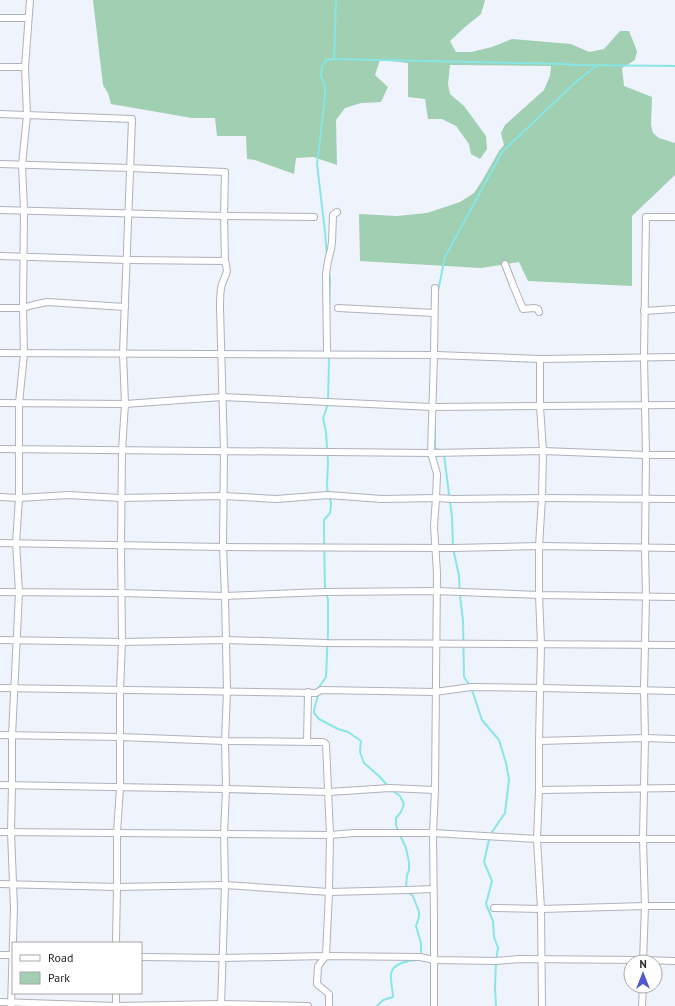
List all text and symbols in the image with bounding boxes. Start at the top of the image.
legend [12,942,142,994]
text: Road [48,950,73,965]
north arrow [623,954,663,994]
text: N [639,957,647,971]
text: Park [48,970,70,985]

